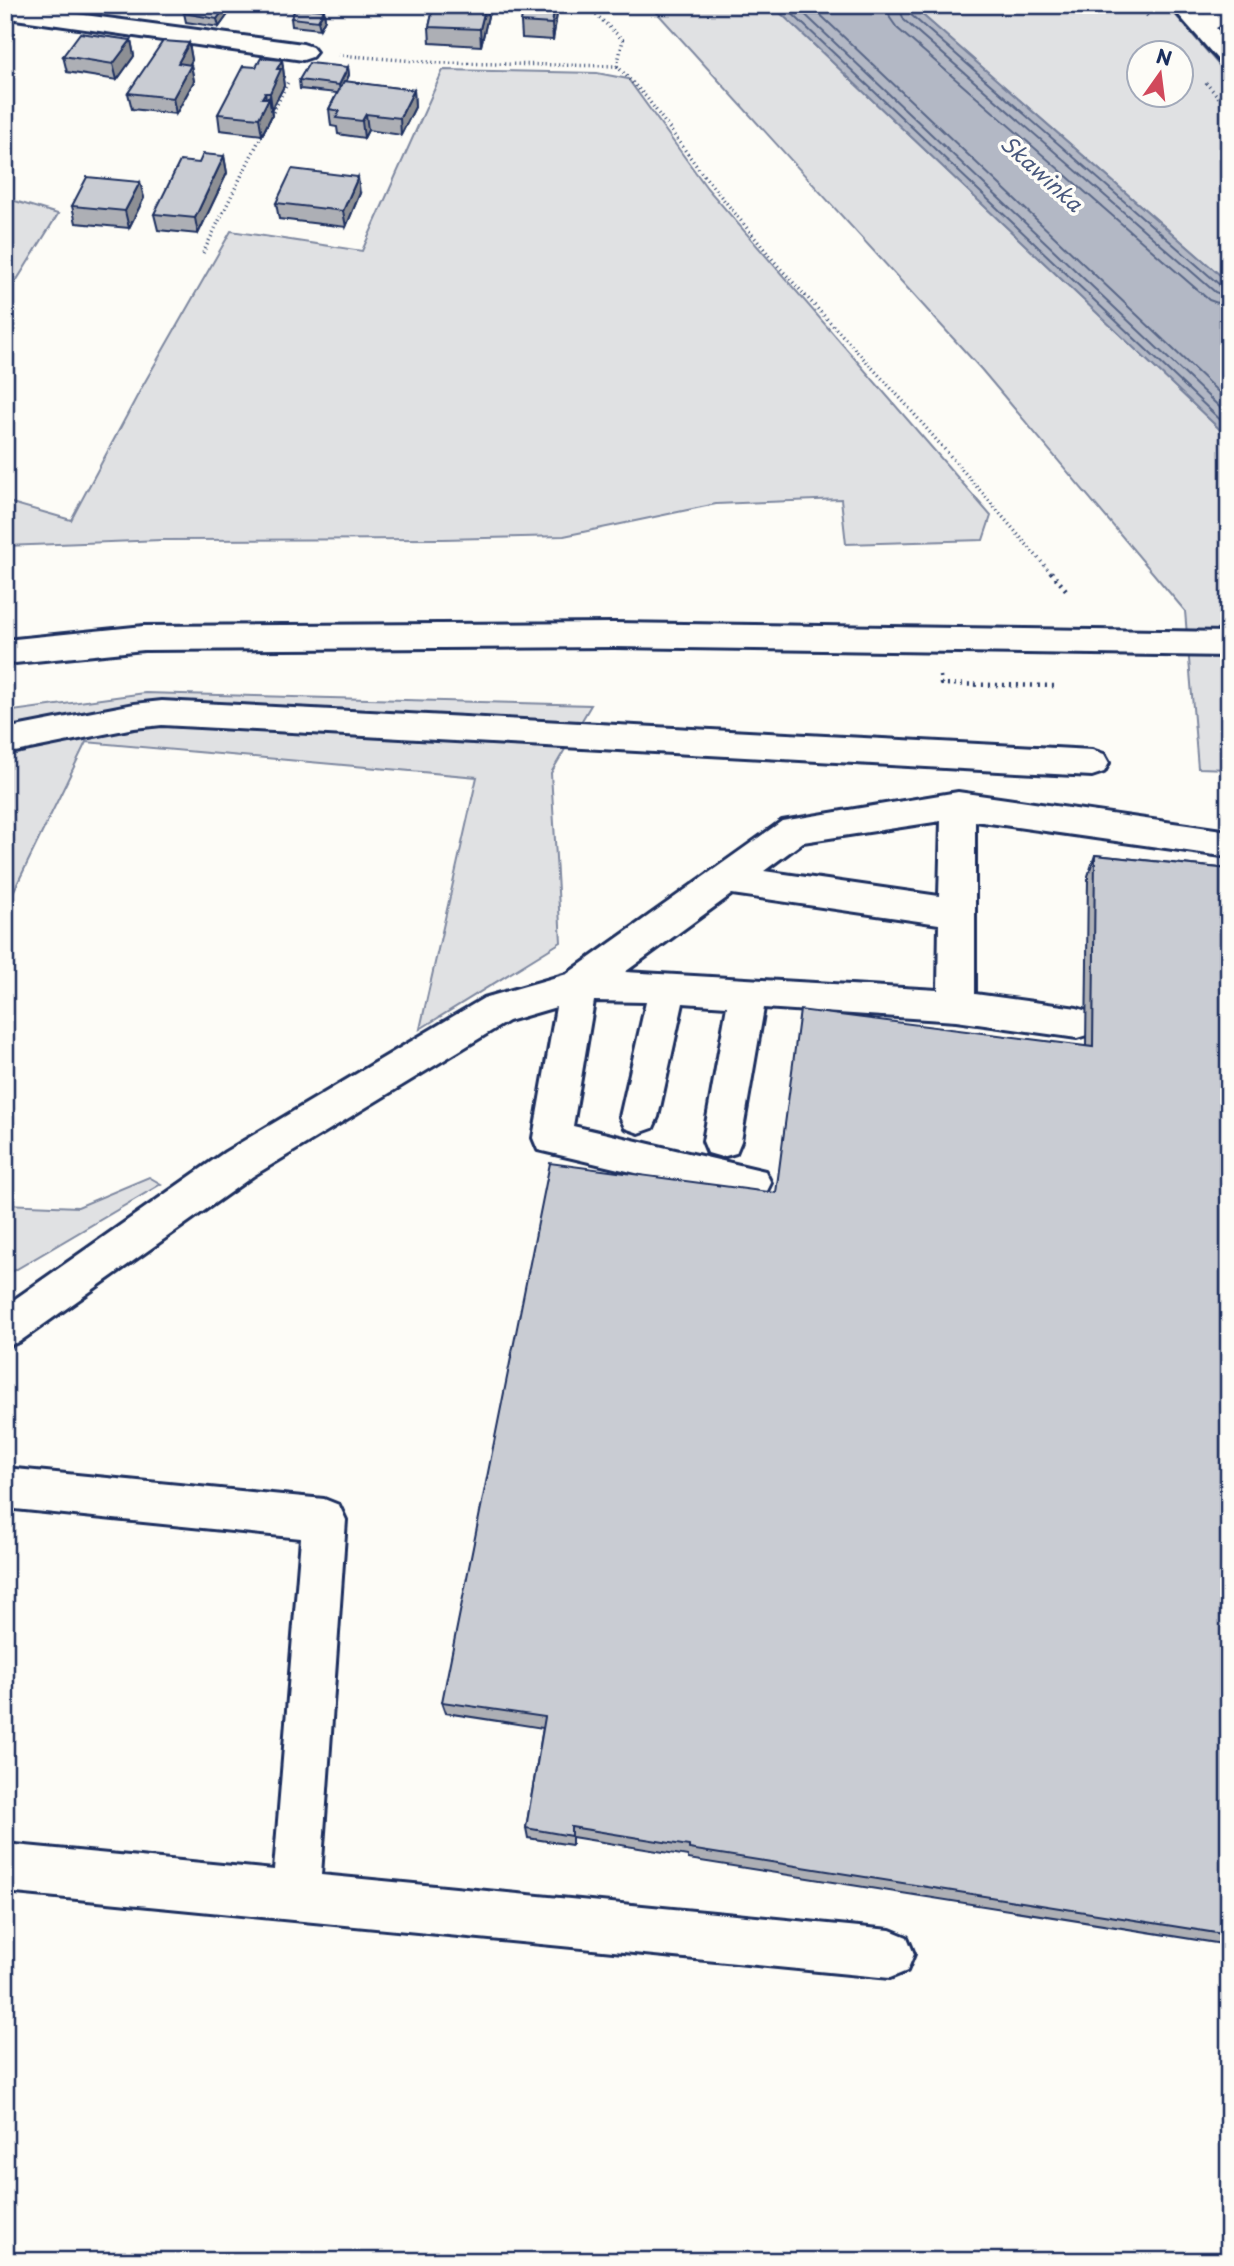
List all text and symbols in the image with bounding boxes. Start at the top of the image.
north arrow [1126,38,1196,108]
text: N [1154,41,1175,72]
water label: Skawinka [994,127,1091,219]

